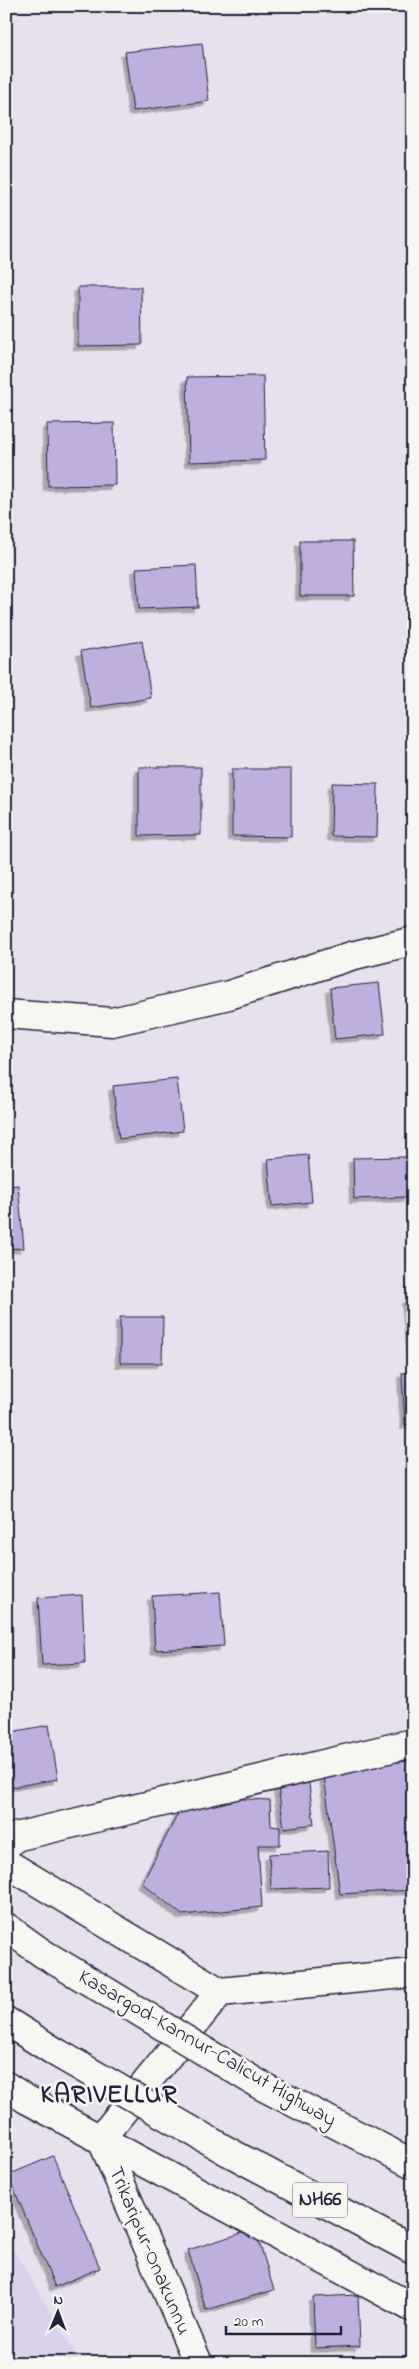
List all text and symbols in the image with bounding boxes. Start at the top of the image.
street label: Kasargod-Kannur-Calicut Highway [71,1963,342,2137]
district label: KARIVELLUR [40,2077,178,2115]
street label: Trikaripur-Onakunnu [100,2162,198,2340]
road number: NH66 [292,2182,348,2218]
north arrow [32,2286,82,2336]
text: N [53,2290,63,2311]
scale bar [226,2304,342,2336]
text: 20 m [234,2311,264,2333]

